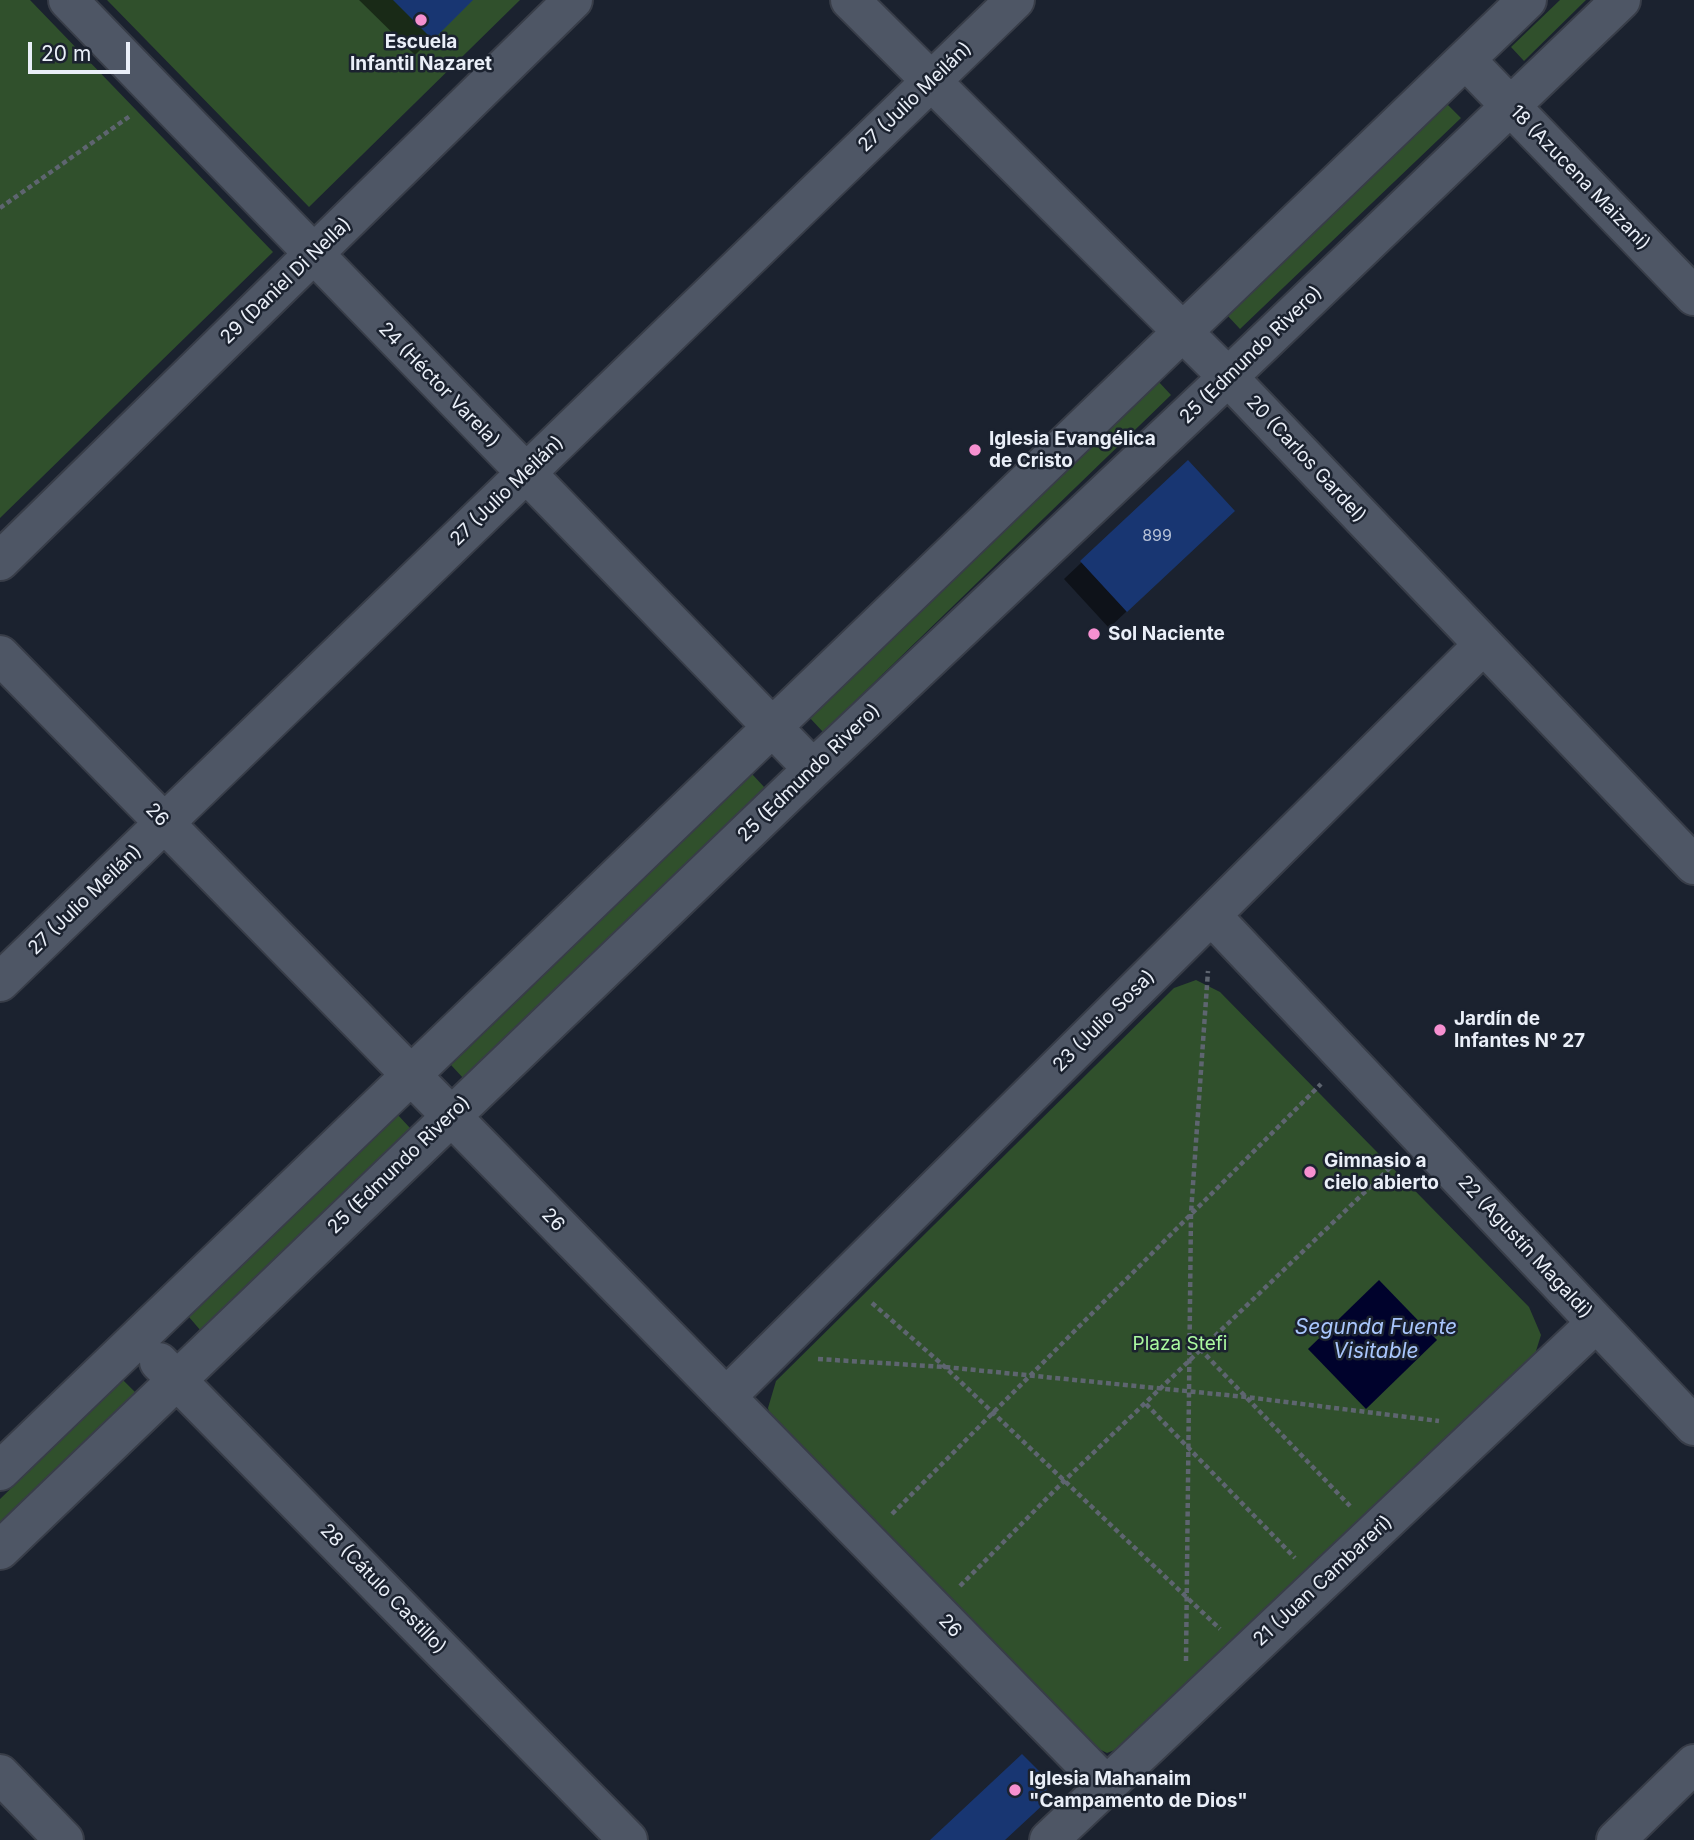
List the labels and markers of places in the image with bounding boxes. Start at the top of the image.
marker: Escuela Infantil Nazaret [413,12,429,28]
place label: Escuela Infantil Nazaret [350,31,492,75]
place label: Iglesia Evangélica de Cristo [989,428,1156,472]
marker: Iglesia Evangélica de Cristo [967,442,983,458]
place label: Sol Naciente [1108,623,1225,645]
marker: Sol Naciente [1086,626,1102,642]
place label: Jardín de Infantes N° 27 [1454,1008,1585,1052]
marker: Jardín de Infantes N° 27 [1432,1022,1448,1038]
place label: Gimnasio a cielo abierto [1324,1150,1439,1194]
marker: Gimnasio a cielo abierto [1302,1164,1318,1180]
place label: Iglesia Mahanaim "Campamento de Dios" [1029,1768,1248,1812]
marker: Iglesia Mahanaim "Campamento de Dios" [1007,1782,1023,1798]

